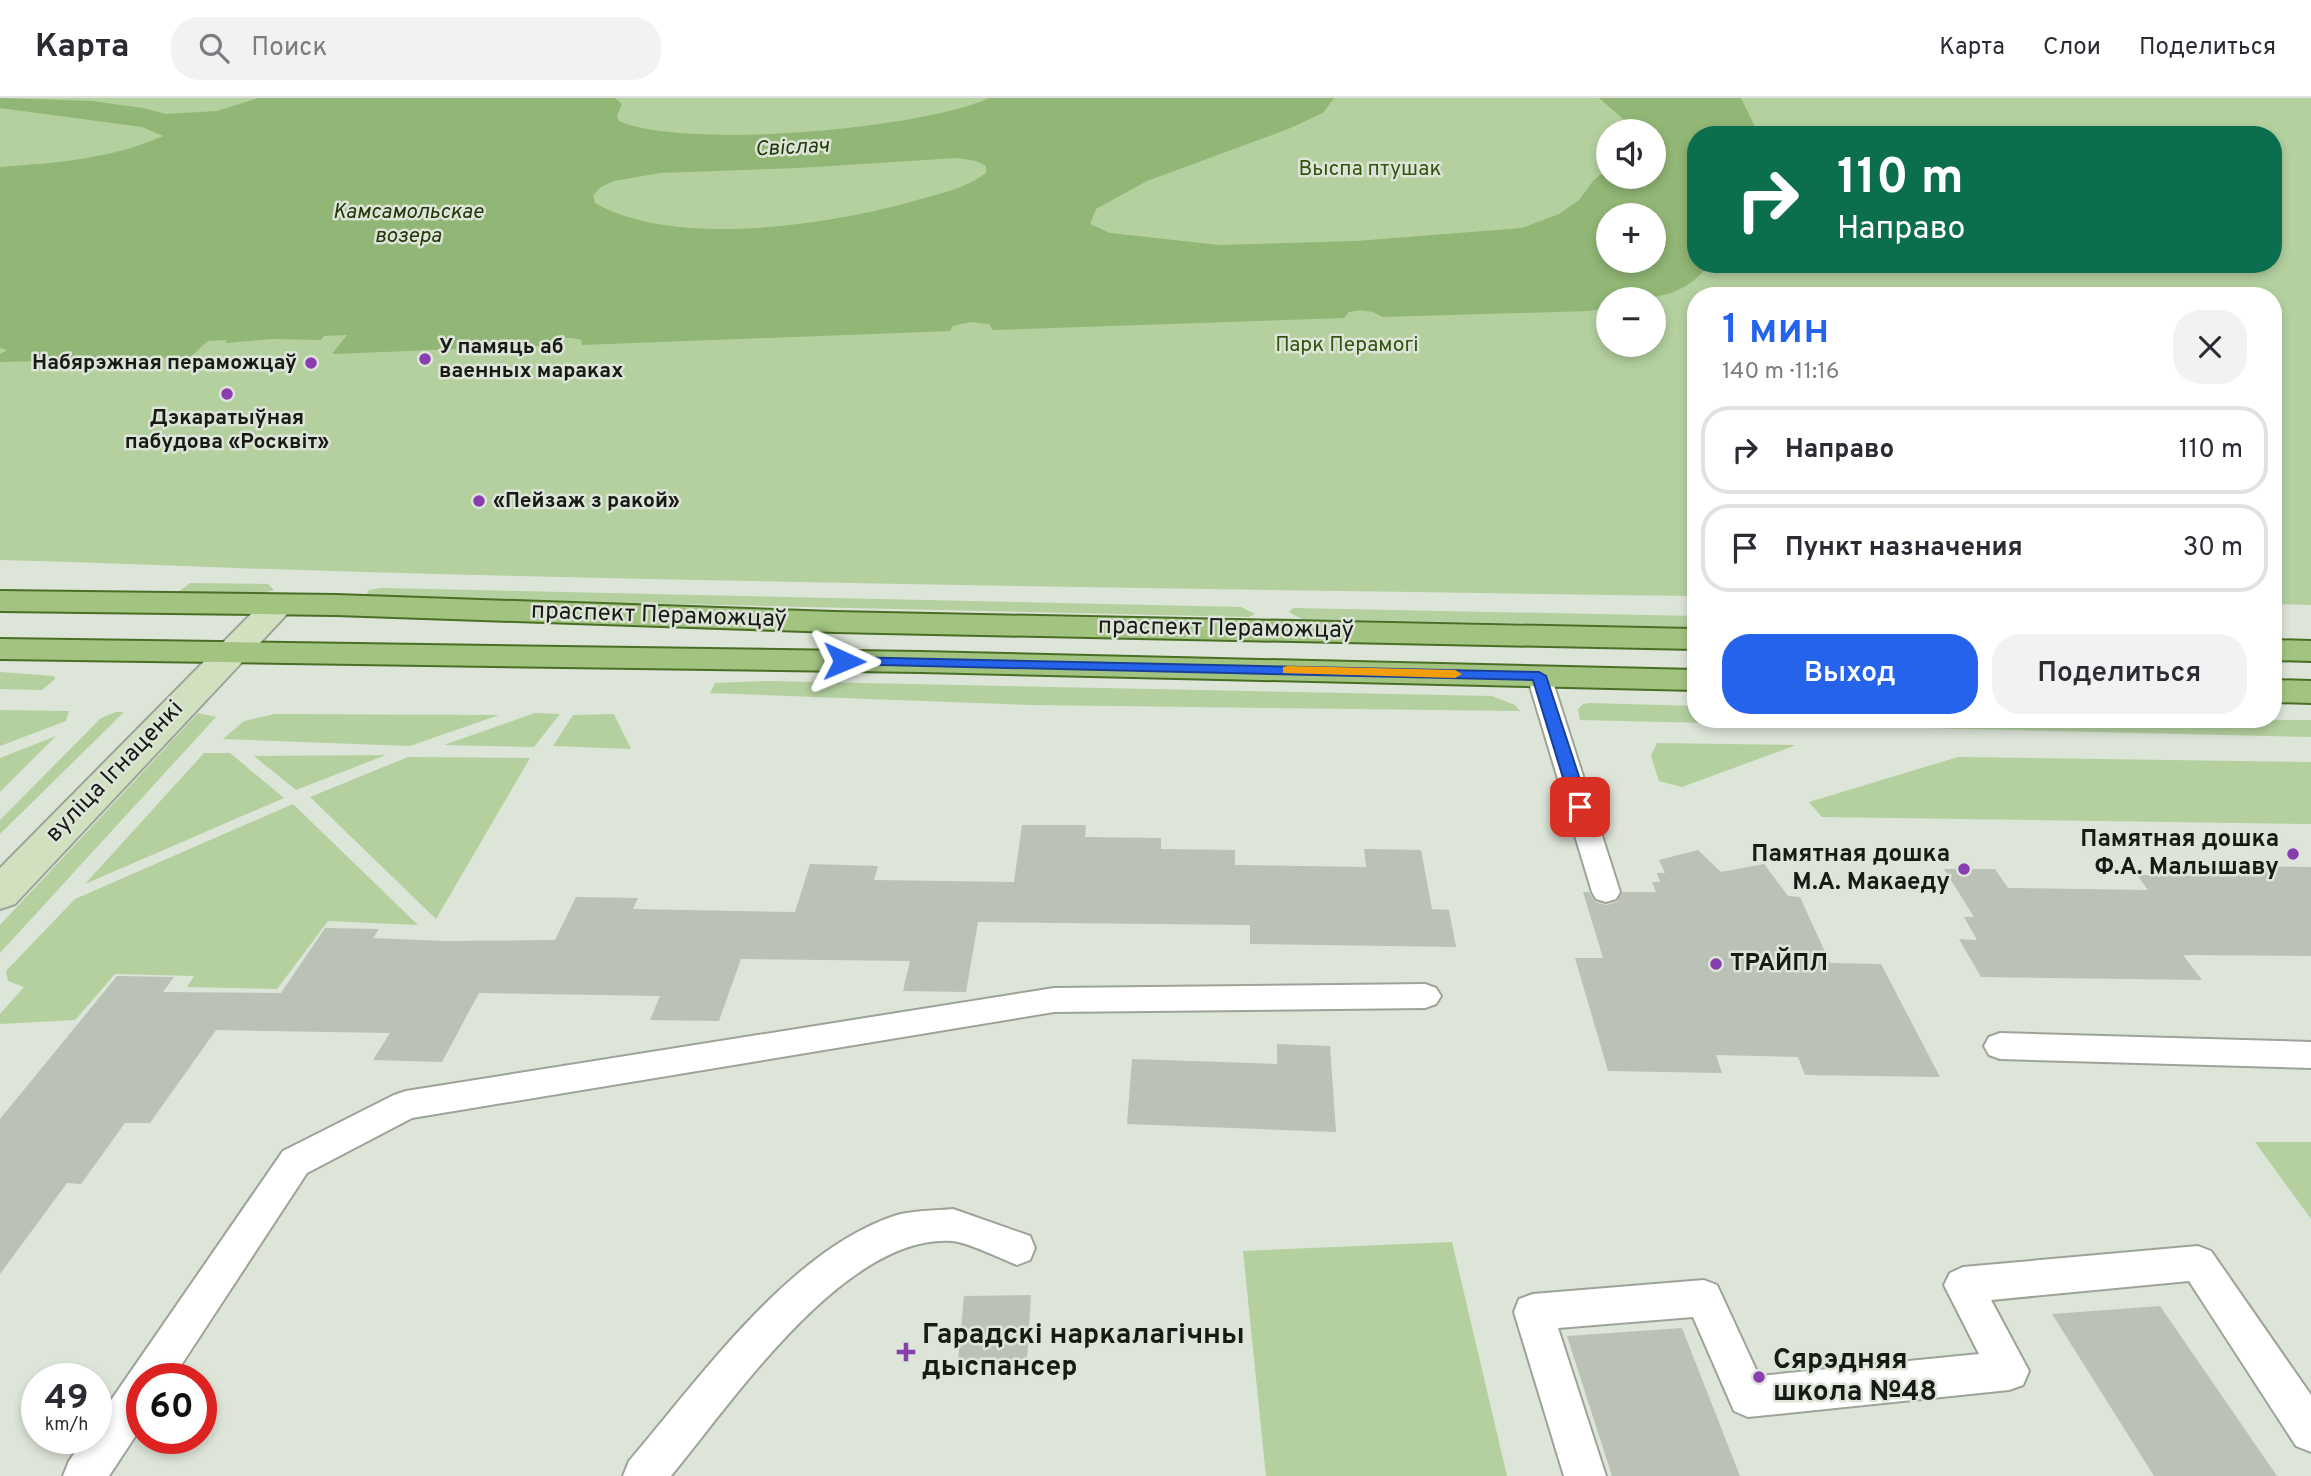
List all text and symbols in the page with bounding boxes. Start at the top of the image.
search box [171,17,661,80]
text: Карта [35,27,129,69]
icon: search [195,29,233,67]
text: Поиск [251,32,327,65]
text: Карта [1939,33,2005,63]
text: Слои [2043,33,2101,63]
text: Поделиться [2139,33,2276,63]
map controls [1596,119,1666,357]
button: sound [1596,119,1666,189]
water label: Свіслач [754,133,830,163]
text: 110 m [1837,149,1964,211]
icon: right [1722,154,1813,245]
park label: Выспа птушак [1299,156,1441,183]
water label: Камсамольскае возера [333,199,484,250]
button: + [1596,203,1666,273]
text: Направо [1837,210,1965,250]
button: − [1596,287,1666,357]
text: 1 мин [1722,305,1829,358]
button: close [2173,310,2247,384]
park label: Парк Перамогі [1275,332,1419,359]
place label: У памяць аб ваенных мараках [439,334,623,385]
place label: Набярэжная пераможцаў [32,350,297,377]
marker: У памяць аб ваенных мараках [417,351,433,367]
marker: Набярэжная пераможцаў [303,355,319,371]
text: 140 m · 11:16 [1722,358,1840,387]
marker: Дэкаратыўная пабудова «Росквіт» [219,386,235,402]
place label: Дэкаратыўная пабудова «Росквіт» [125,405,329,456]
icon: right [1726,431,1764,469]
text: Направо [1785,434,1894,467]
text: 110 m [2179,434,2243,467]
place label: «Пейзаж з ракой» [493,488,680,515]
marker: «Пейзаж з ракой» [471,493,487,509]
icon: arrive [1726,529,1764,567]
text: Пункт назначения [1785,532,2023,565]
text: 30 m [2183,532,2243,565]
street label: праспект Пераможцаў [530,597,788,635]
street label: праспект Пераможцаў [1098,612,1354,646]
position arrow [807,624,881,698]
button: Выход [1722,634,1978,714]
button: Поделиться [1992,634,2247,714]
street label: вуліца Ігнаценкі [40,695,190,849]
pin [1550,777,1610,837]
icon: arrive [1561,788,1599,826]
place label: Памятная дошка Ф.А. Малышаву [2080,825,2279,883]
place label: Памятная дошка М.А. Макаеду [1751,840,1950,898]
marker: Памятная дошка Ф.А. Малышаву [2285,846,2301,862]
marker: Памятная дошка М.А. Макаеду [1956,861,1972,877]
place label: ТРАЙПЛ [1730,947,1828,979]
marker: ТРАЙПЛ [1708,956,1724,972]
place label: Гарадскі наркалагічны дыспансер [922,1318,1245,1386]
marker: Гарадскі наркалагічны дыспансер [896,1342,916,1362]
place label: Сярэдняя школа №48 [1773,1343,1937,1411]
speed limit sign: 60 [126,1363,217,1454]
marker: Сярэдняя школа №48 [1751,1369,1767,1385]
text: 49 [44,1377,89,1421]
text: km/h [45,1414,88,1437]

